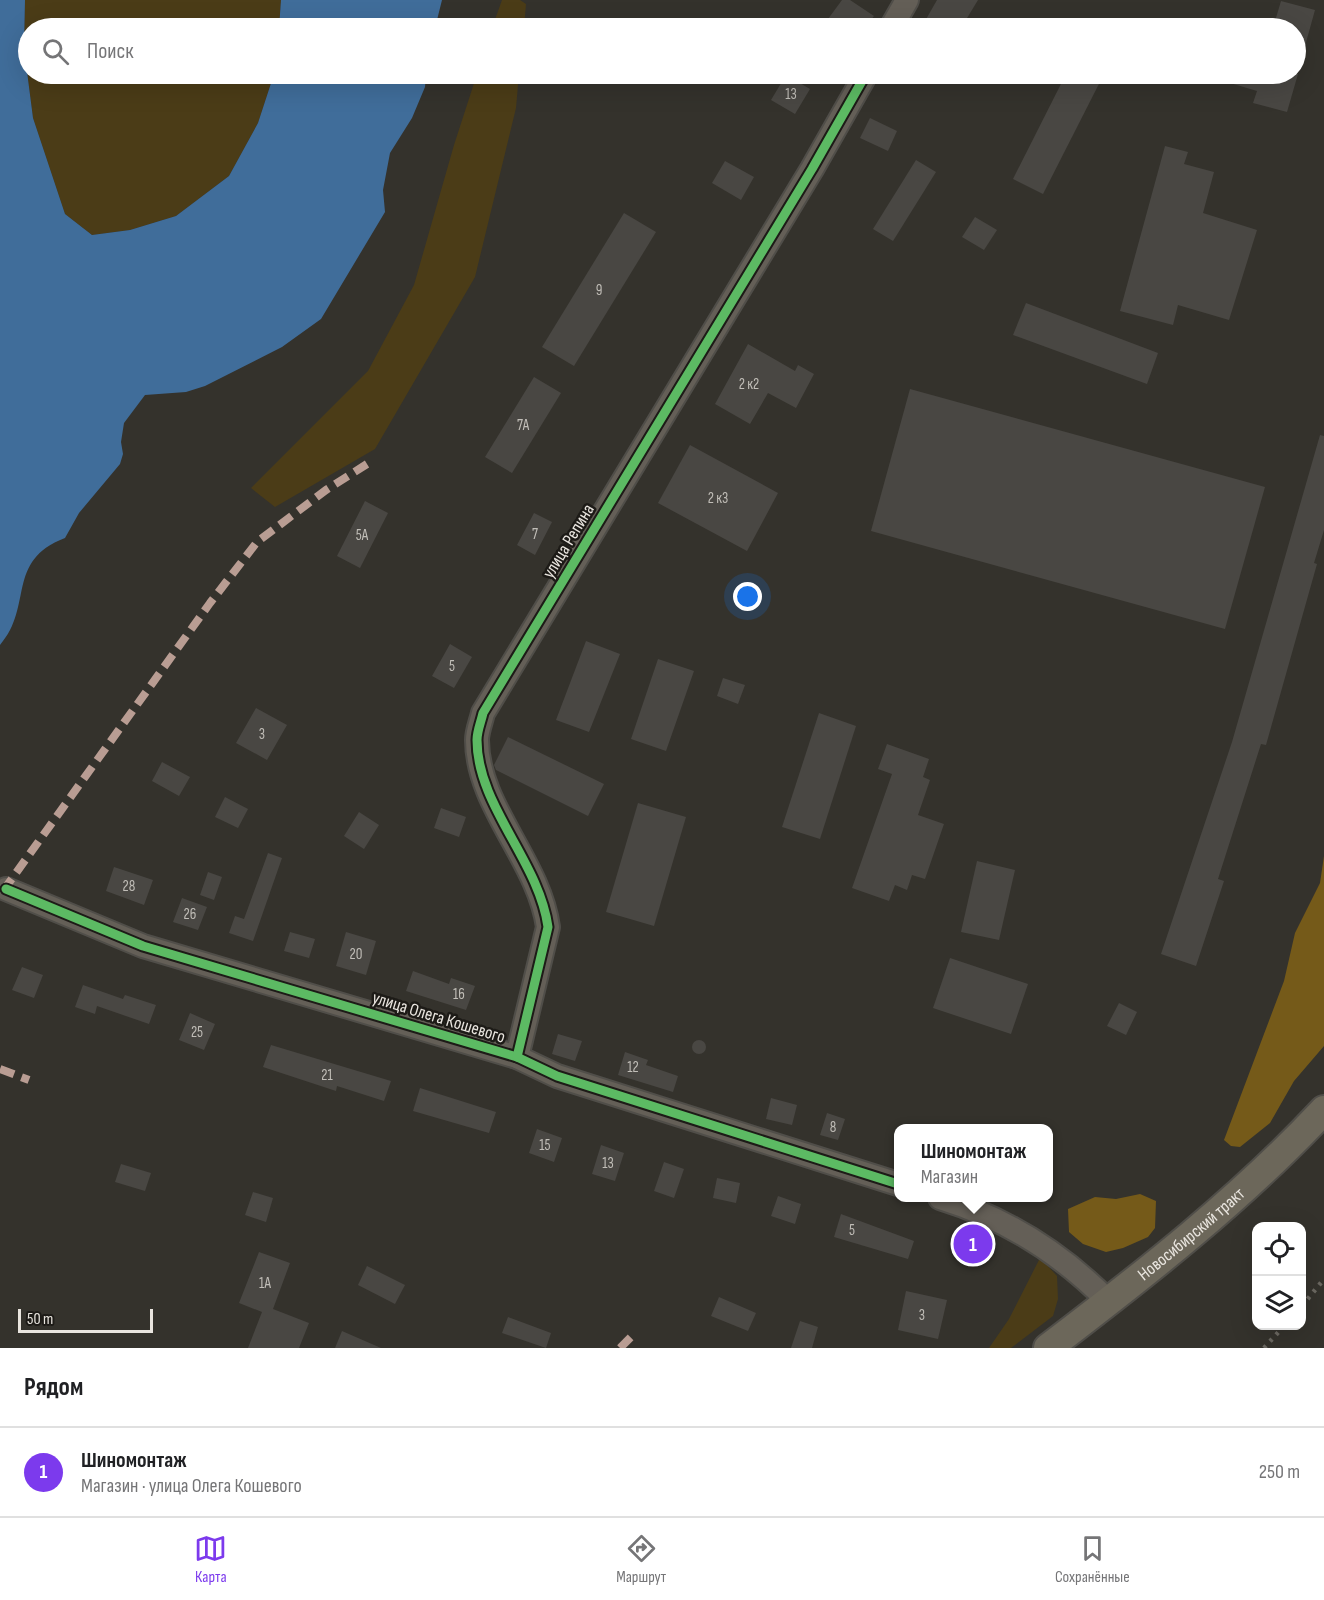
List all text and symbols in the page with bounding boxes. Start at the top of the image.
search box [18,18,1306,84]
icon: search [39,35,72,68]
text: Поиск [87,38,133,65]
house number: 13 [785,85,797,104]
house number: 9 [596,281,602,300]
house number: 2 к2 [739,375,759,394]
house number: 7А [517,416,530,435]
house number: 2 к3 [708,489,728,508]
street label: улица Репина [538,500,599,582]
house number: 7 [532,525,538,544]
house number: 5А [356,526,369,545]
your location [733,582,762,611]
house number: 5 [449,657,455,676]
house number: 3 [259,725,265,744]
house number: 28 [123,877,135,896]
house number: 26 [184,905,196,924]
house number: 20 [350,945,362,964]
house number: 16 [453,985,465,1004]
street label: улица Олега Кошевого [370,987,508,1048]
house number: 25 [191,1023,203,1042]
house number: 12 [627,1058,639,1077]
house number: 21 [321,1066,333,1085]
house number: 8 [830,1118,836,1137]
popup [894,1124,1053,1202]
house number: 15 [539,1136,551,1155]
text: Шиномонтаж [921,1138,1026,1165]
house number: 13 [602,1154,614,1173]
text: Магазин [921,1165,978,1189]
street label: Новосибирский тракт [1134,1183,1249,1285]
house number: 5 [849,1221,855,1240]
pin: 1 [954,1222,992,1266]
map controls [1252,1222,1306,1330]
button: locate [1252,1222,1306,1276]
house number: 1А [259,1274,272,1293]
button: layers [1252,1276,1306,1330]
scale bar [18,1306,153,1334]
house number: 3 [919,1306,925,1325]
text: 50 m [27,1310,53,1329]
text: Рядом [24,1372,83,1403]
text: Шиномонтаж [81,1447,187,1474]
text: 1 [40,1460,47,1484]
text: 250 m [1259,1460,1300,1484]
text: Магазин · улица Олега Кошевого [81,1474,302,1498]
tab: Карта [194,1532,227,1587]
tab: Маршрут [616,1532,666,1587]
tab: Сохранённые [1055,1532,1130,1587]

